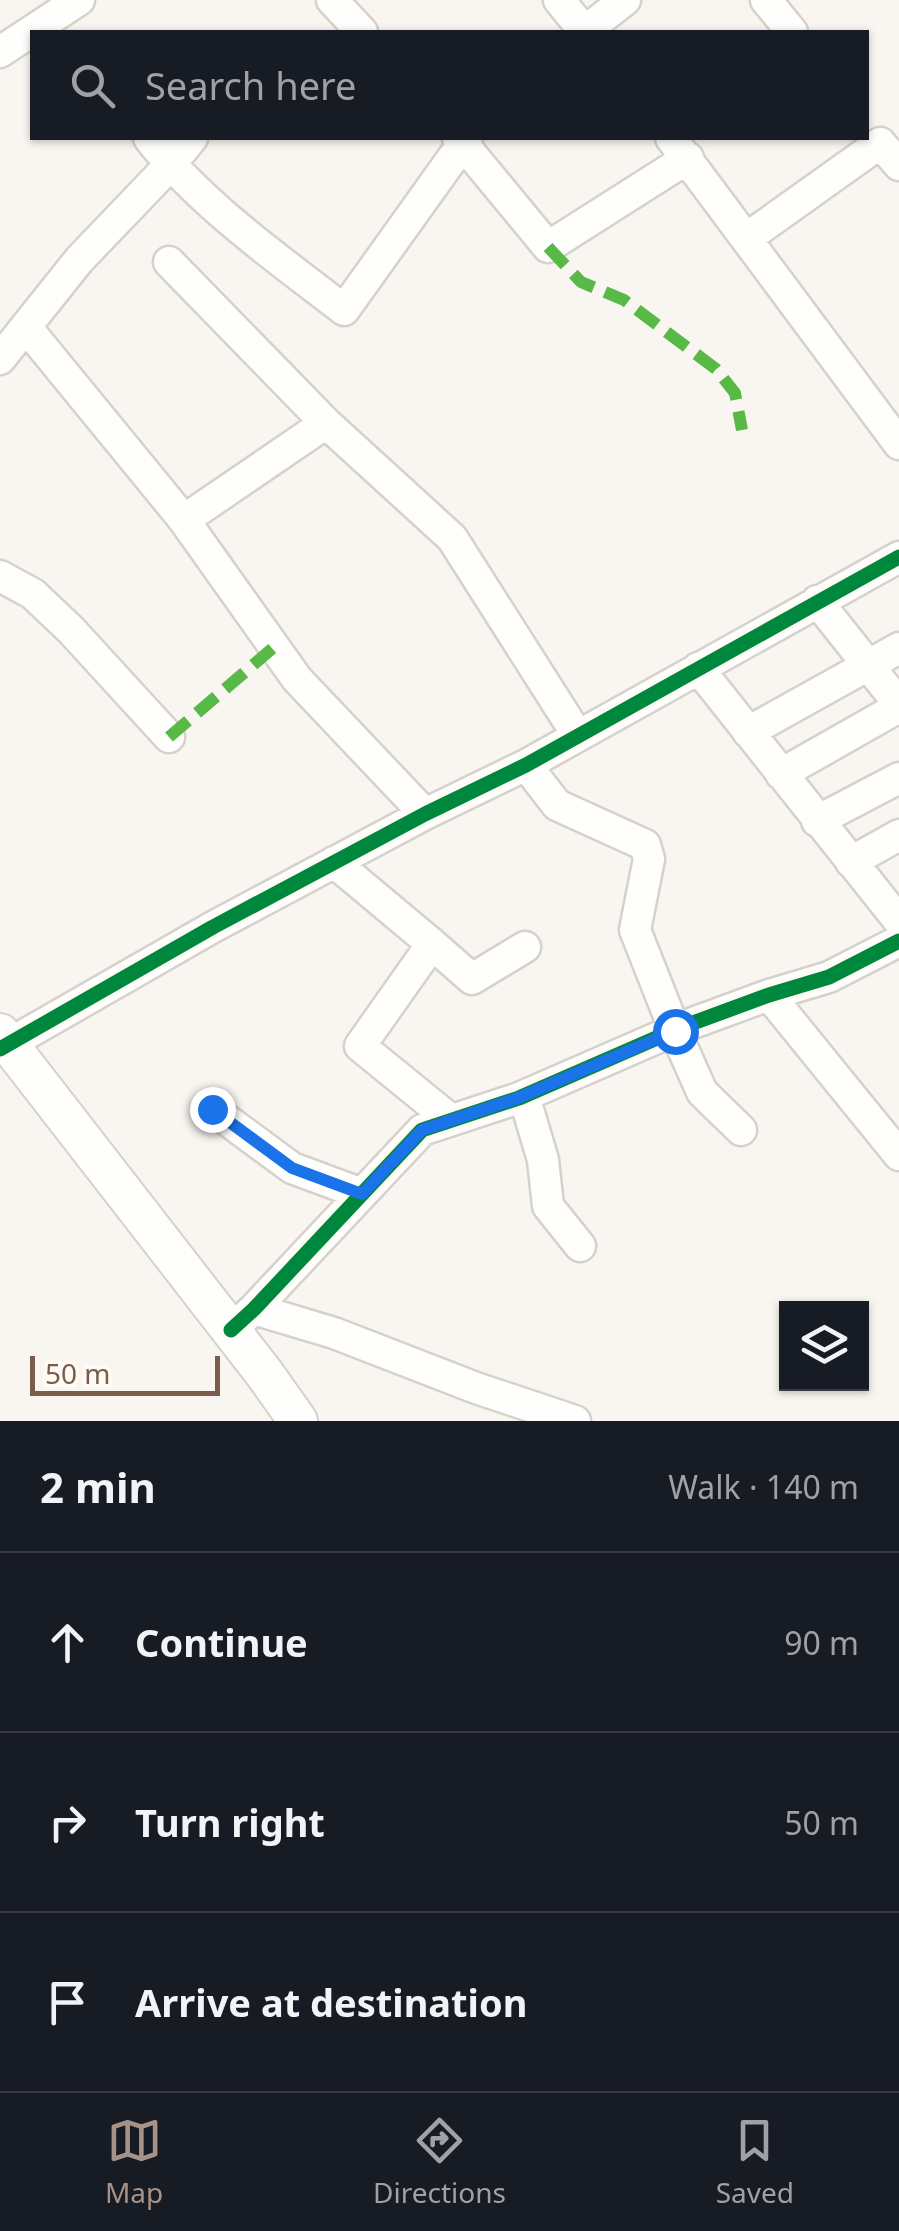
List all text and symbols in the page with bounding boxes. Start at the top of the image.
search box [30,30,869,140]
icon: search [65,58,120,113]
text: Search here [145,59,356,111]
route start [653,1009,699,1055]
route end [190,1087,236,1133]
map controls [779,1301,869,1391]
button: layers [779,1301,869,1391]
scale bar [30,1351,220,1396]
text: 50 m [45,1354,111,1392]
text: 2 min [40,1458,156,1515]
text: Walk · 140 m [668,1465,859,1508]
icon: ahead [40,1615,95,1670]
text: Continue [135,1616,308,1668]
text: 90 m [784,1621,859,1664]
icon: right [40,1795,95,1850]
text: Turn right [135,1796,325,1848]
text: 50 m [784,1801,859,1844]
icon: arrive [40,1975,95,2030]
text: Arrive at destination [135,1976,527,2028]
tab: Map [105,2113,163,2211]
tab: Directions [373,2113,506,2211]
tab: Saved [716,2113,794,2211]

